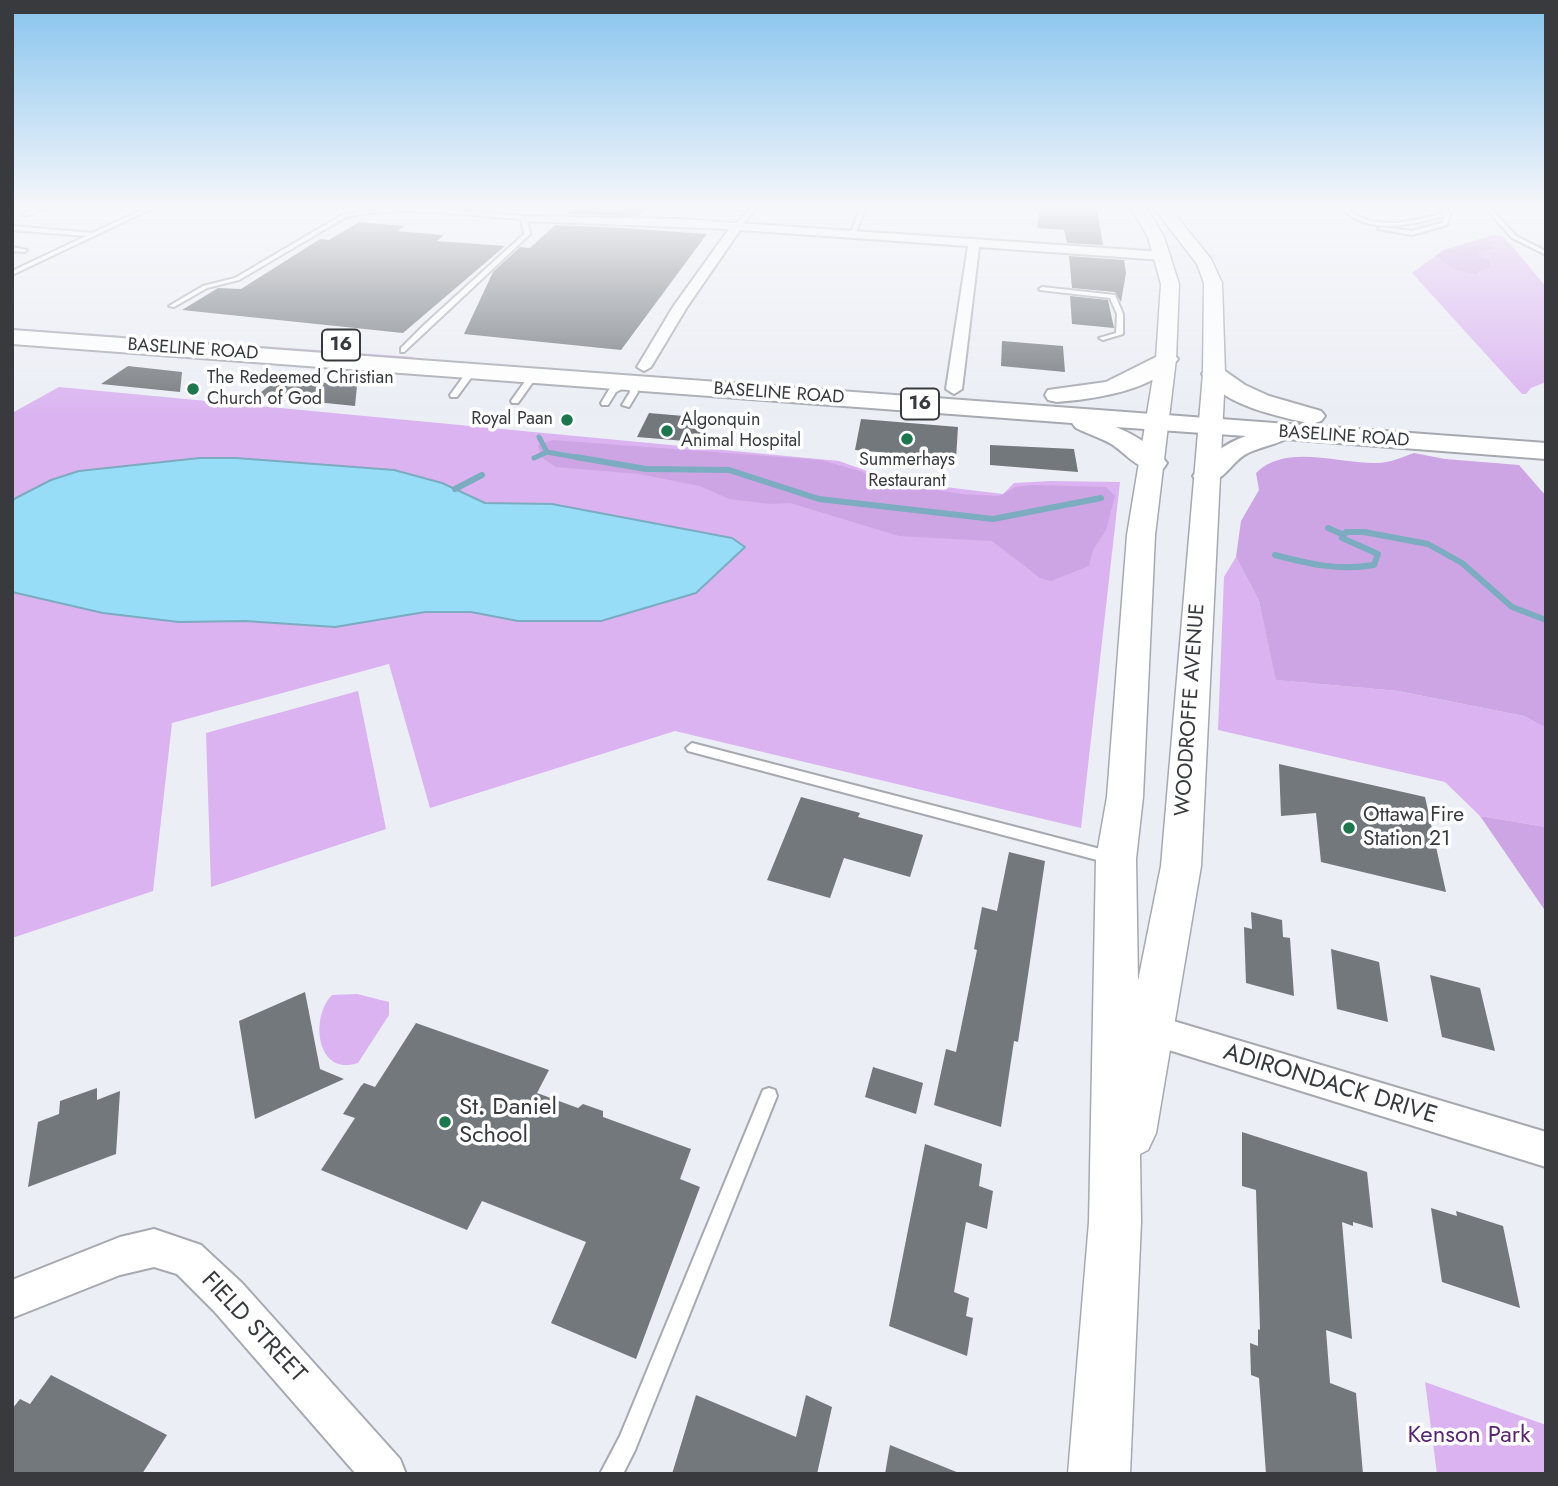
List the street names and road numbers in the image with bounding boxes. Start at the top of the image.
road number: 16 [322,330,360,360]
street label: BASELINE ROAD [127,335,259,365]
street label: BASELINE ROAD [713,379,845,409]
road number: 16 [901,388,939,420]
street label: BASELINE ROAD [1278,422,1410,452]
street label: WOODROFFE AVENUE [1171,603,1211,817]
street label: ADIRONDACK DRIVE [1220,1039,1440,1131]
street label: FIELD STREET [194,1267,312,1389]

